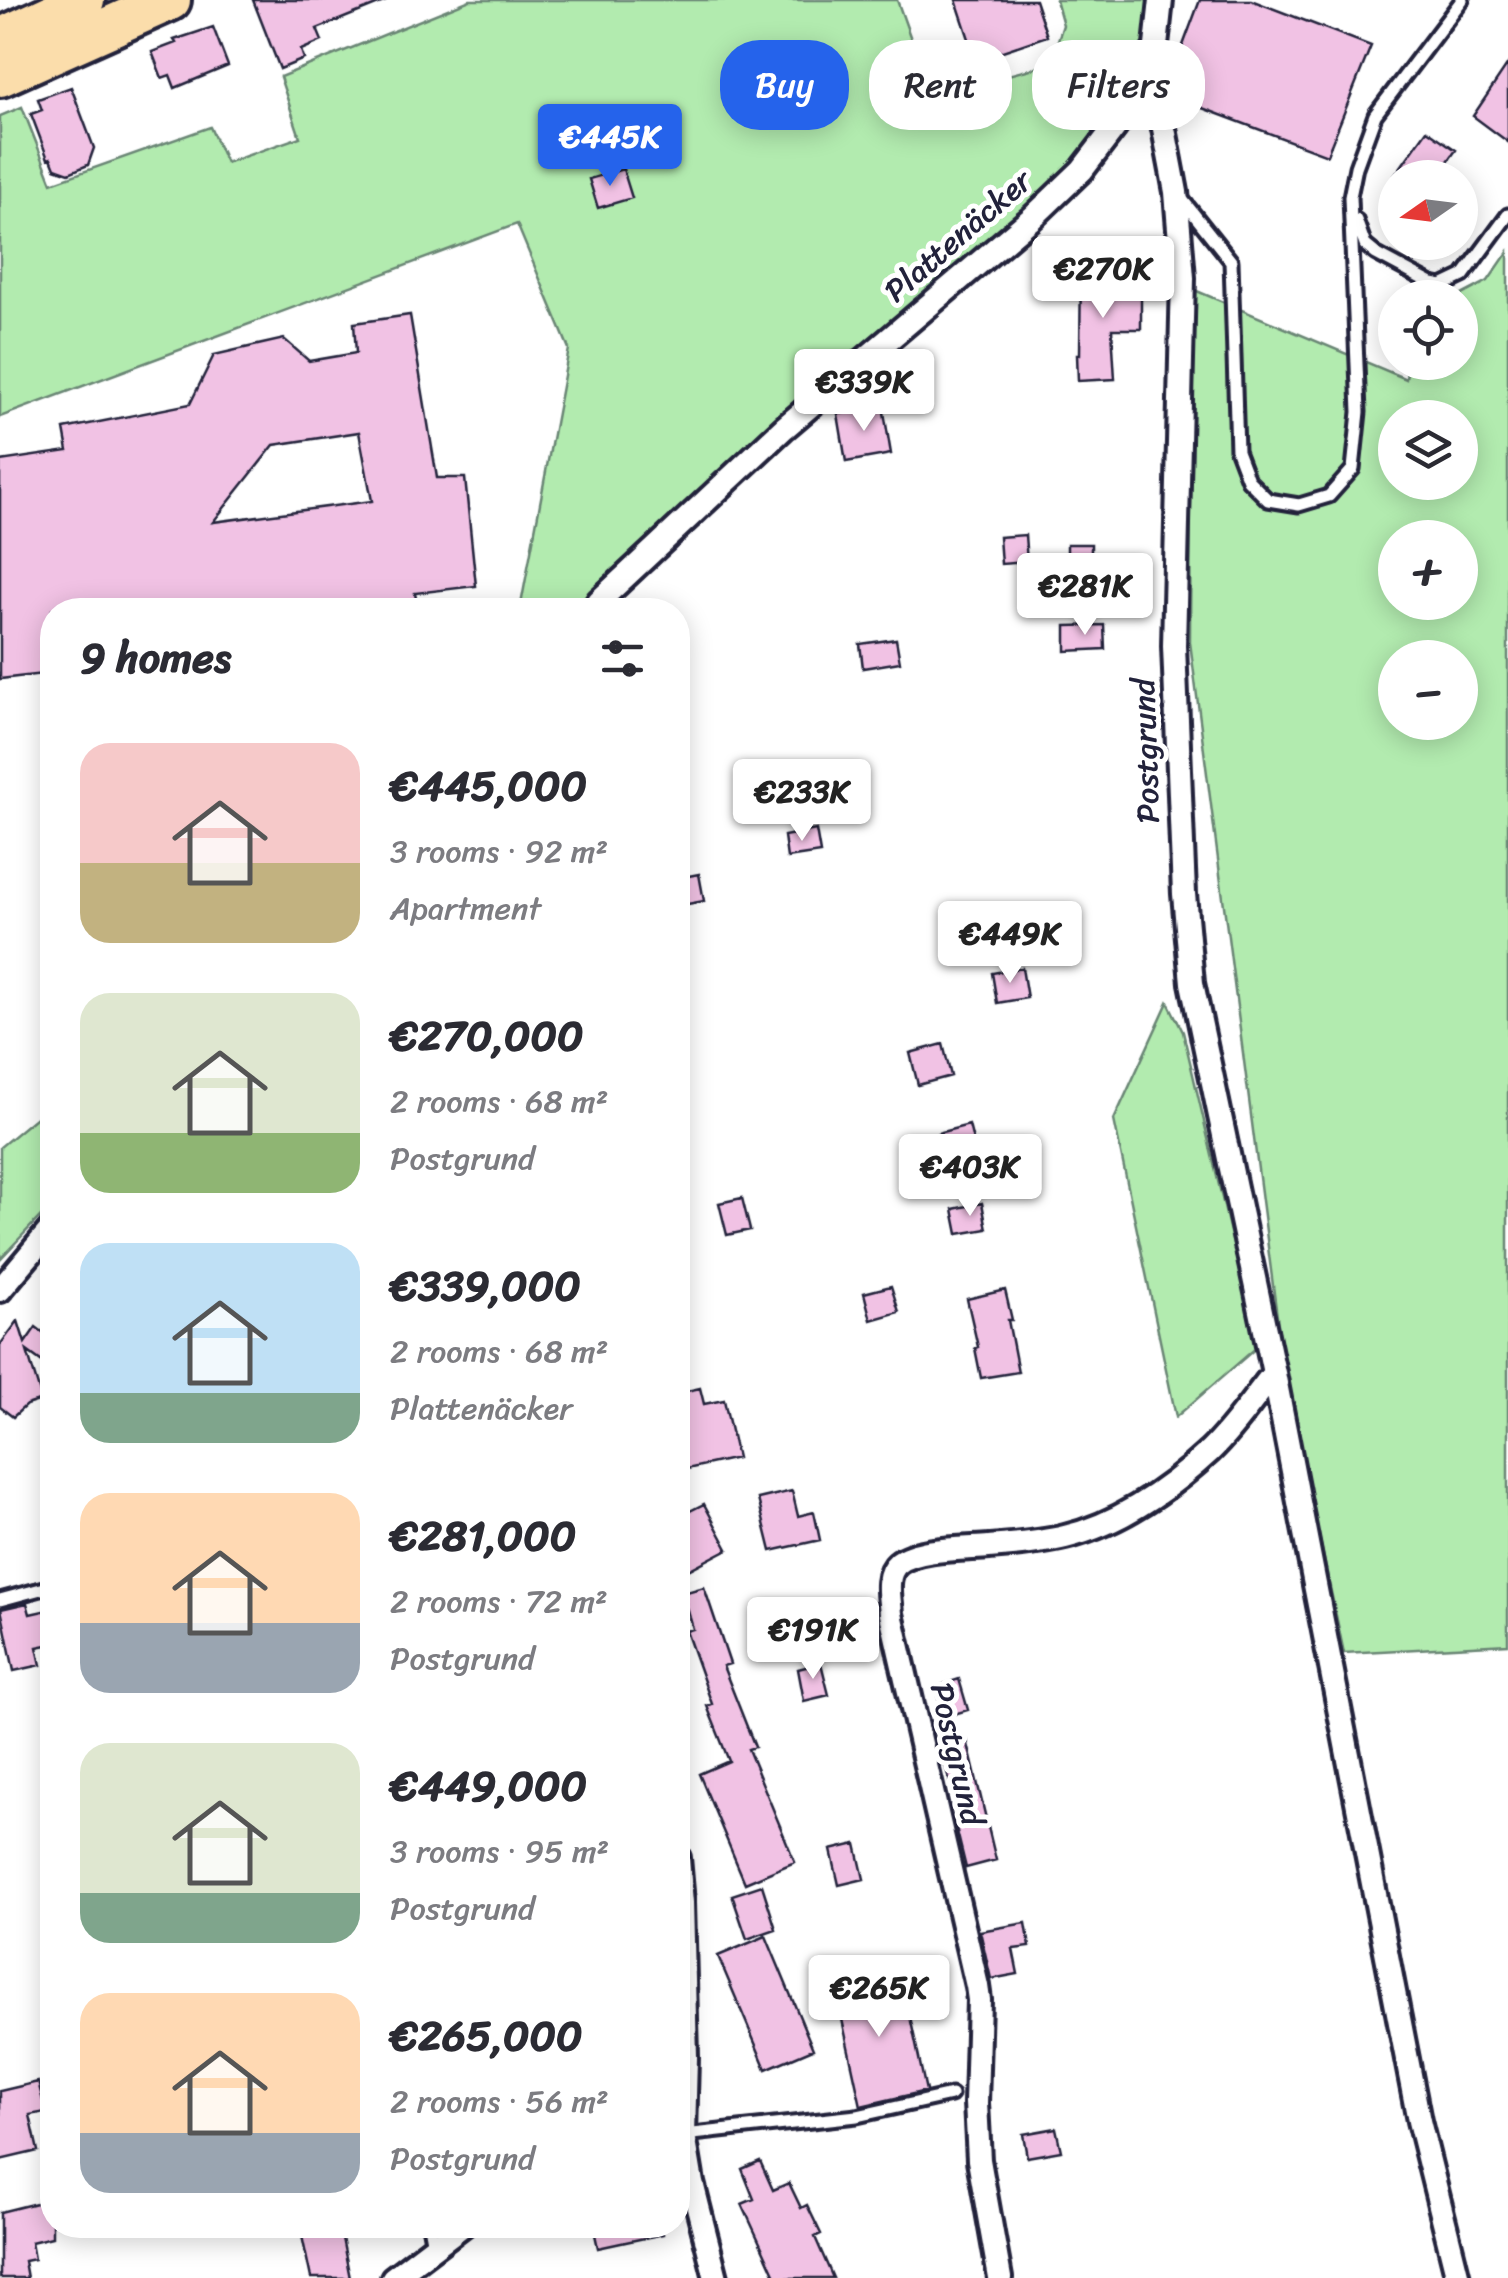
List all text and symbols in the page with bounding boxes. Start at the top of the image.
chip: Buy [720,40,849,130]
chip: Rent [869,40,1012,130]
chip: Filters [1032,40,1205,130]
pin: €445K [540,104,680,189]
text: €445K [560,108,660,165]
street label: Plattenäcker [871,153,1047,317]
north arrow [1378,160,1478,260]
map controls [1378,160,1478,740]
pin: €270K [1033,236,1173,321]
text: €270K [1054,240,1152,297]
button: locate [1378,280,1478,380]
pin: €339K [794,349,934,434]
text: €339K [816,353,912,410]
button: layers [1378,400,1478,500]
button: + [1378,520,1478,620]
pin: €281K [1015,553,1155,638]
text: €281K [1039,557,1131,614]
text: 9 homes [80,621,231,695]
icon: filters [595,631,650,686]
button: − [1378,640,1478,740]
street label: Postgrund [1115,675,1177,824]
text: €445,000 [390,749,587,823]
pin: €233K [732,759,872,844]
text: €233K [755,763,849,820]
icon: home [160,783,280,903]
text: 3 rooms · 92 m² [390,823,608,880]
text: Apartment [390,880,541,937]
pin: €449K [940,901,1080,986]
text: €449K [960,905,1060,962]
text: €270,000 [390,999,584,1073]
icon: home [160,1033,280,1153]
text: 2 rooms · 68 m² [390,1073,608,1130]
text: Postgrund [390,1130,535,1187]
pin: €403K [900,1134,1040,1219]
text: €403K [921,1138,1019,1195]
text: €339,000 [390,1249,581,1323]
icon: home [160,1283,280,1403]
text: 2 rooms · 68 m² [390,1323,608,1380]
text: Plattenäcker [390,1380,572,1437]
text: €281,000 [390,1499,576,1573]
icon: home [160,1533,280,1653]
text: 2 rooms · 72 m² [390,1573,608,1630]
pin: €191K [743,1597,883,1682]
text: €191K [769,1601,857,1658]
text: Postgrund [390,1630,535,1687]
street label: Postgrund [913,1677,1002,1833]
text: €449,000 [390,1749,587,1823]
icon: home [160,1783,280,1903]
text: 3 rooms · 95 m² [390,1823,609,1880]
text: Postgrund [390,1880,535,1937]
pin: €265K [809,1955,949,2040]
text: €265K [831,1959,927,2016]
text: €265,000 [390,1999,583,2073]
icon: home [160,2033,280,2153]
text: 2 rooms · 56 m² [390,2073,609,2130]
text: Postgrund [390,2130,535,2187]

